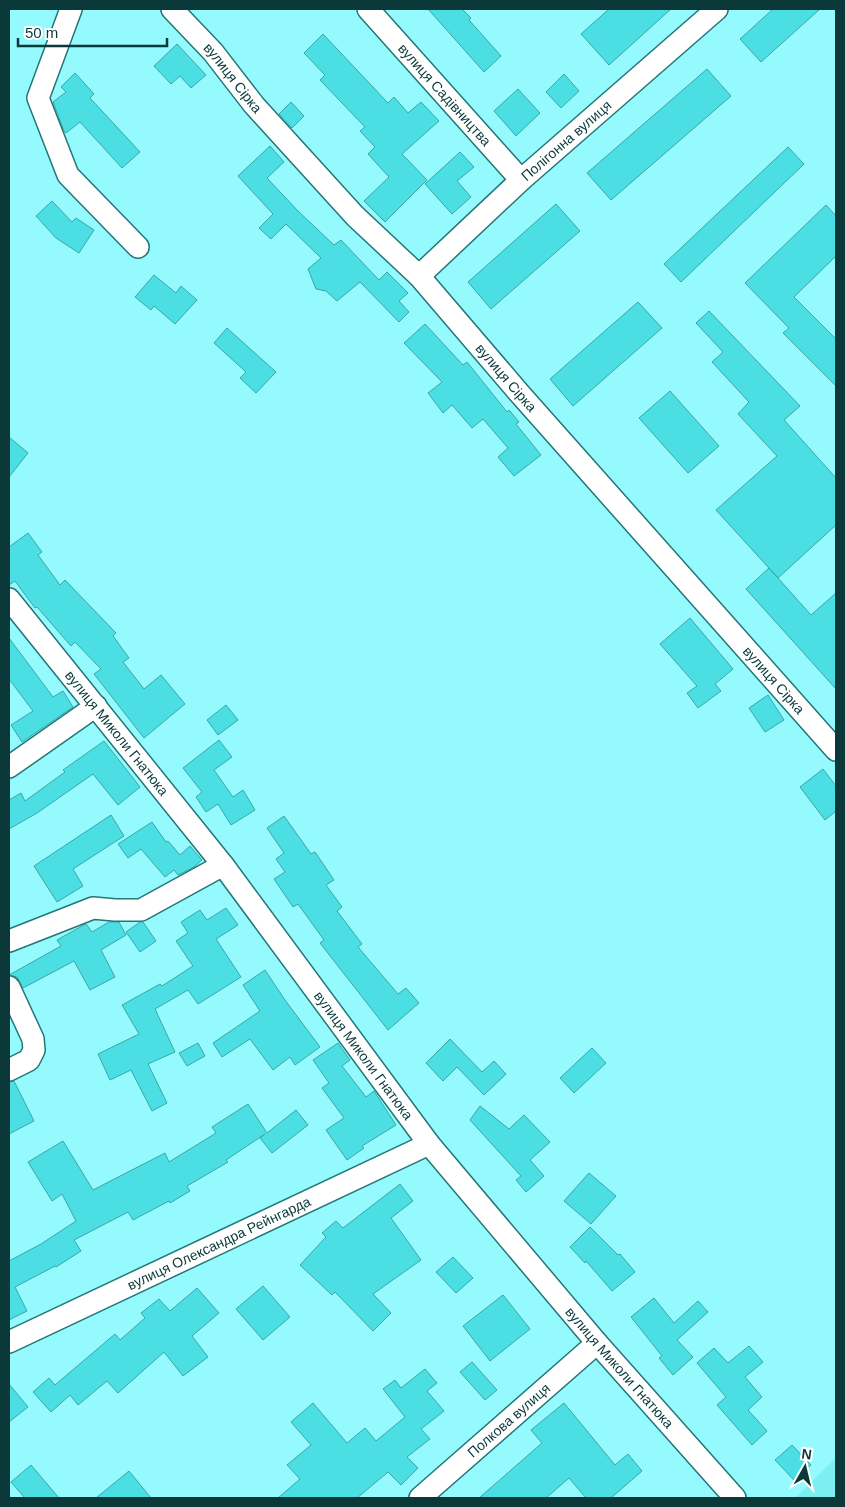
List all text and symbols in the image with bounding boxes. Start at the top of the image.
scale bar [18,15,166,47]
text: 50 m [25,24,58,41]
street label: вулиця Сірка [200,39,265,116]
street label: вулиця Садівництва [395,40,495,149]
street label: Полігонна вулиця [518,97,614,184]
street label: вулиця Сірка [472,340,540,415]
street label: вулиця Сірка [740,643,808,717]
street label: вулиця Миколи Гнатюка [62,667,172,799]
street label: вулиця Миколи Гнатюка [311,988,416,1123]
street label: вулиця Олександра Рейнгарда [125,1193,313,1293]
street label: вулиця Миколи Гнатюка [562,1304,677,1432]
street label: Полкова вулиця [464,1380,553,1461]
north arrow [780,1442,830,1492]
text: N [801,1445,813,1463]

